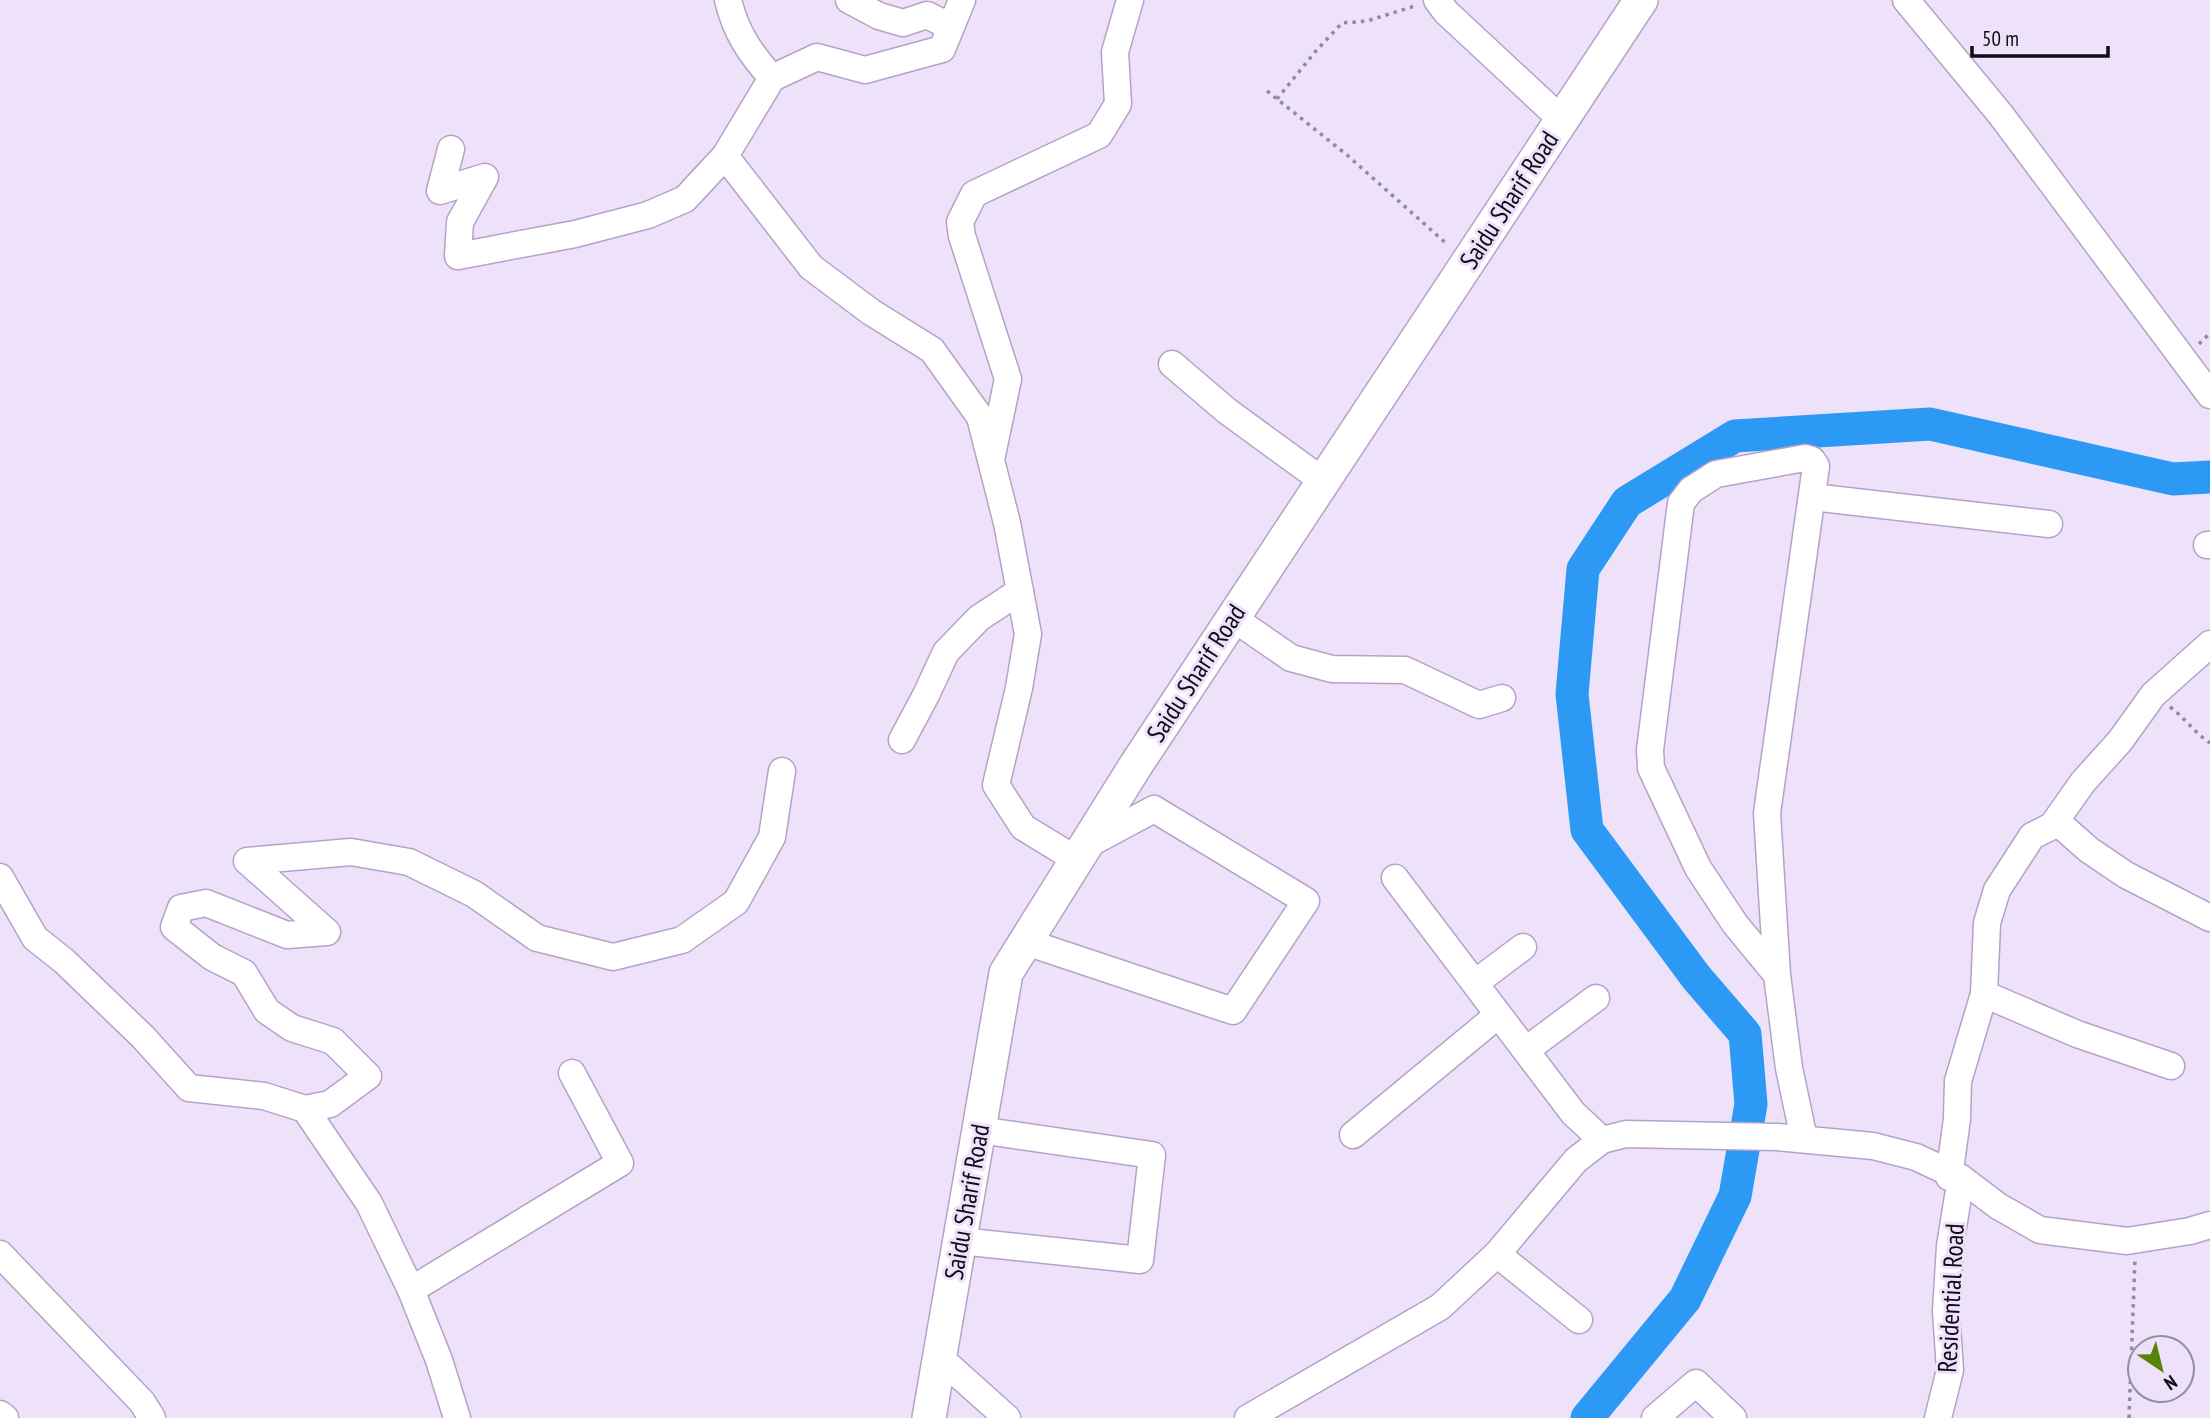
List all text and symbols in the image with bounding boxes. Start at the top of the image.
scale bar [1972,14,2108,58]
text: 50 m [1982,25,2019,52]
street label: Saidu Sharif Road [1452,125,1565,275]
street label: Saidu Sharif Road [1139,598,1252,748]
street label: Saidu Sharif Road [937,1121,996,1282]
street label: Residential Road [1930,1223,1971,1373]
north arrow [2126,1334,2196,1404]
text: N [2160,1370,2182,1396]

